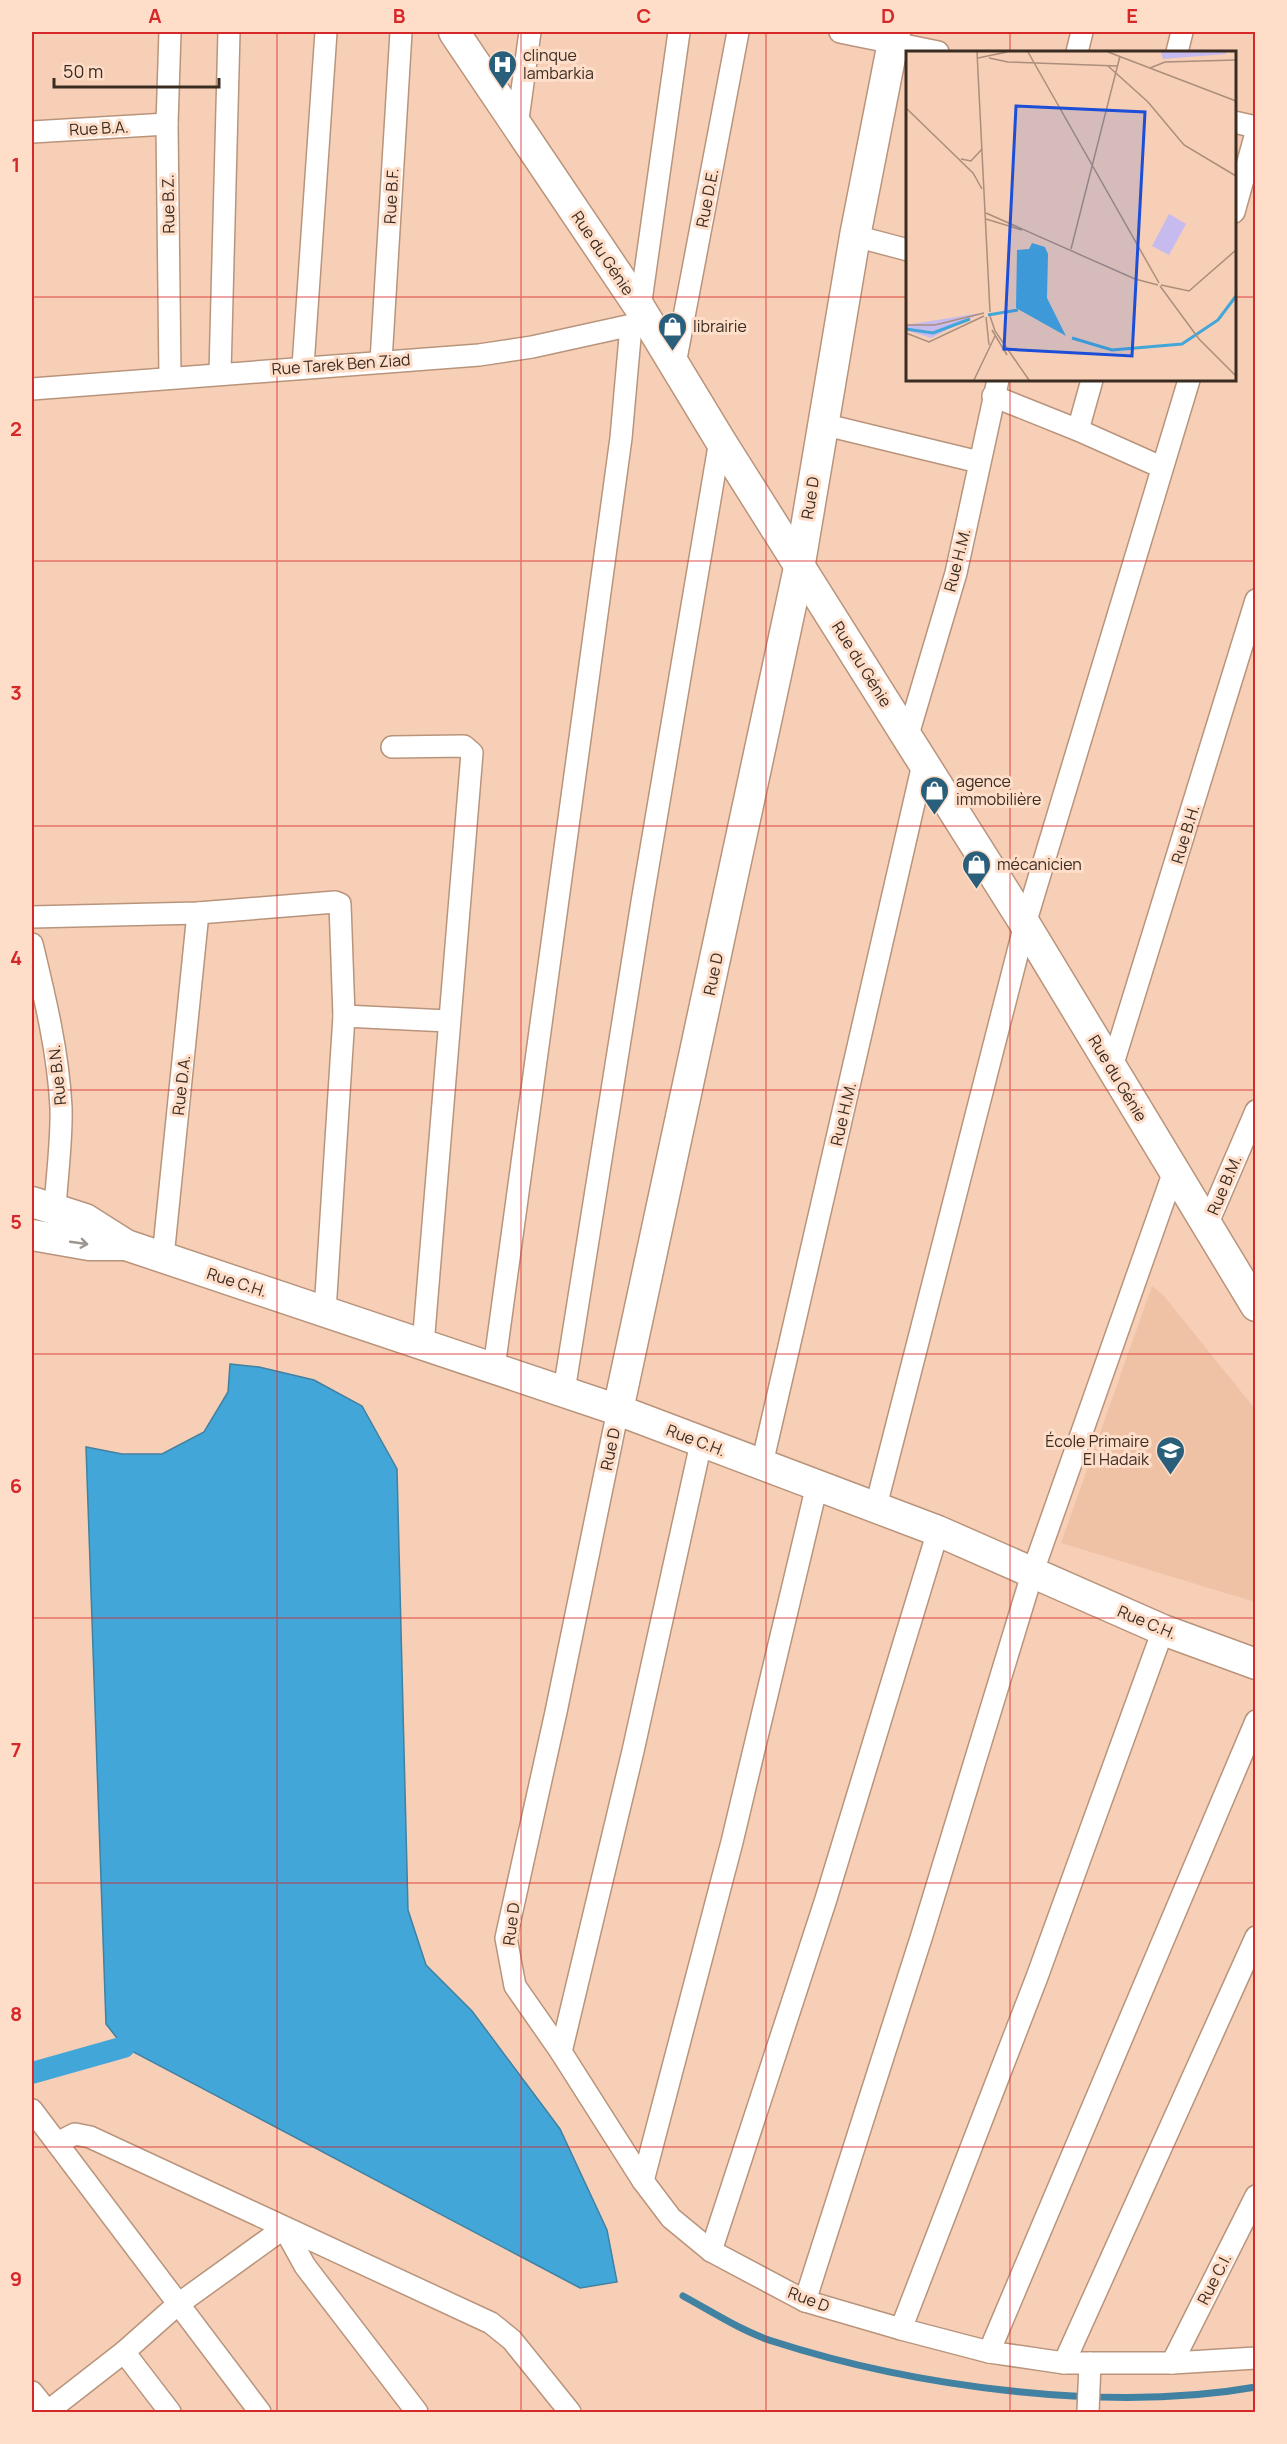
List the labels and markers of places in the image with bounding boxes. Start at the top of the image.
place label: clinque lambarkia [523,44,594,84]
hospital icon: clinque lambarkia [486,48,518,90]
shop icon: librairie [656,310,688,352]
place label: librairie [693,315,747,337]
place label: agence immobilière [956,770,1041,810]
shop icon: agence immobilière [919,774,951,816]
shop icon: mécanicien [960,848,992,890]
place label: mécanicien [997,853,1082,875]
place label: École Primaire El Hadaik [1045,1430,1150,1470]
school or university icon: École Primaire El Hadaik [1154,1434,1186,1476]

